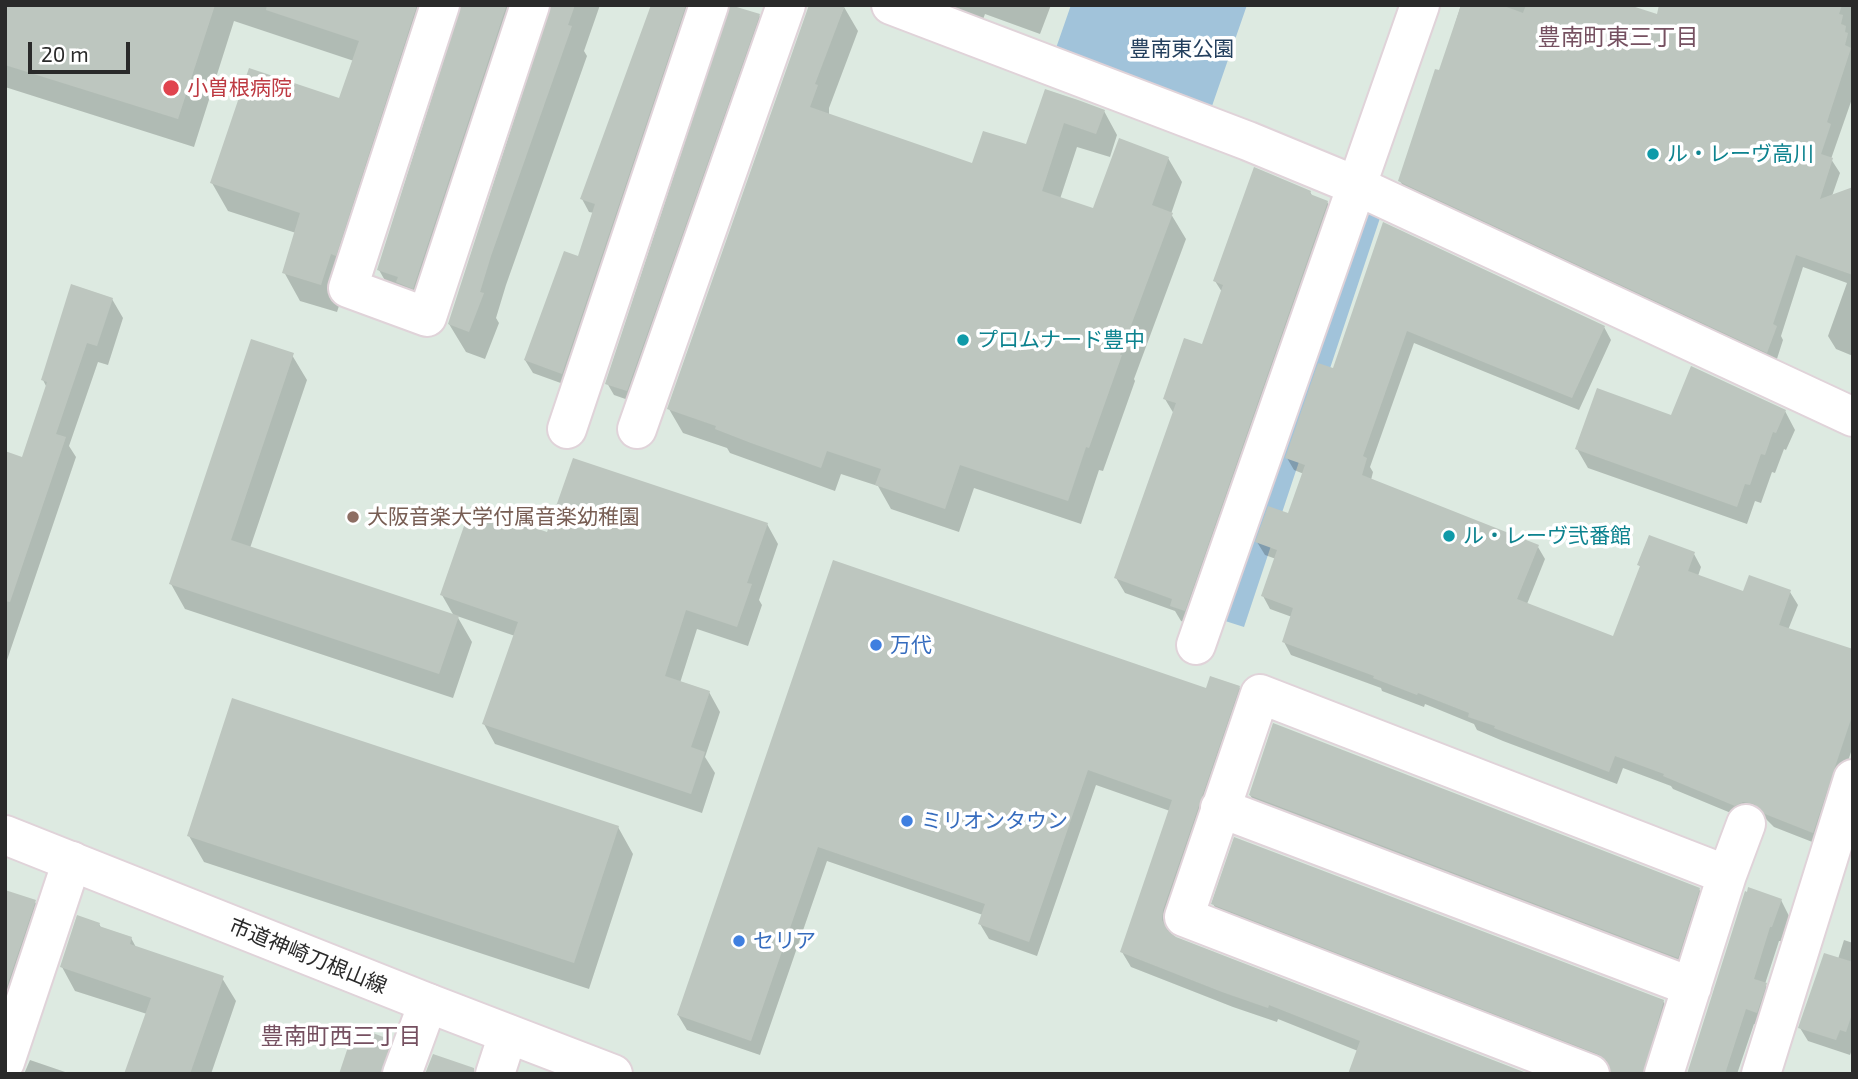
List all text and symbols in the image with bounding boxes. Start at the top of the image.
district label: 豊南町東三丁目 [1538,23,1698,51]
scale bar [32,28,133,72]
park label: 豊南東公園 [1130,36,1234,62]
text: 20 m [41,41,89,66]
place label: 小曽根病院 [187,75,292,101]
marker: 小曽根病院 [161,78,181,98]
place label: ル・レーヴ高川 [1667,141,1814,167]
marker: ル・レーヴ高川 [1645,146,1661,162]
place label: プロムナード豊中 [977,327,1145,353]
marker: プロムナード豊中 [955,332,971,348]
place label: 大阪音楽大学付属音楽幼稚園 [367,504,640,530]
marker: 大阪音楽大学付属音楽幼稚園 [345,509,361,525]
place label: ル・レーヴ弐番館 [1463,523,1631,549]
marker: ル・レーヴ弐番館 [1441,528,1457,544]
place label: 万代 [890,632,932,658]
marker: 万代 [868,637,884,653]
place label: ミリオンタウン [921,808,1068,834]
marker: ミリオンタウン [899,813,915,829]
street label: 市道神崎刀根山線 [225,913,391,999]
place label: セリア [753,928,816,954]
marker: セリア [731,933,747,949]
district label: 豊南町西三丁目 [261,1022,421,1050]

